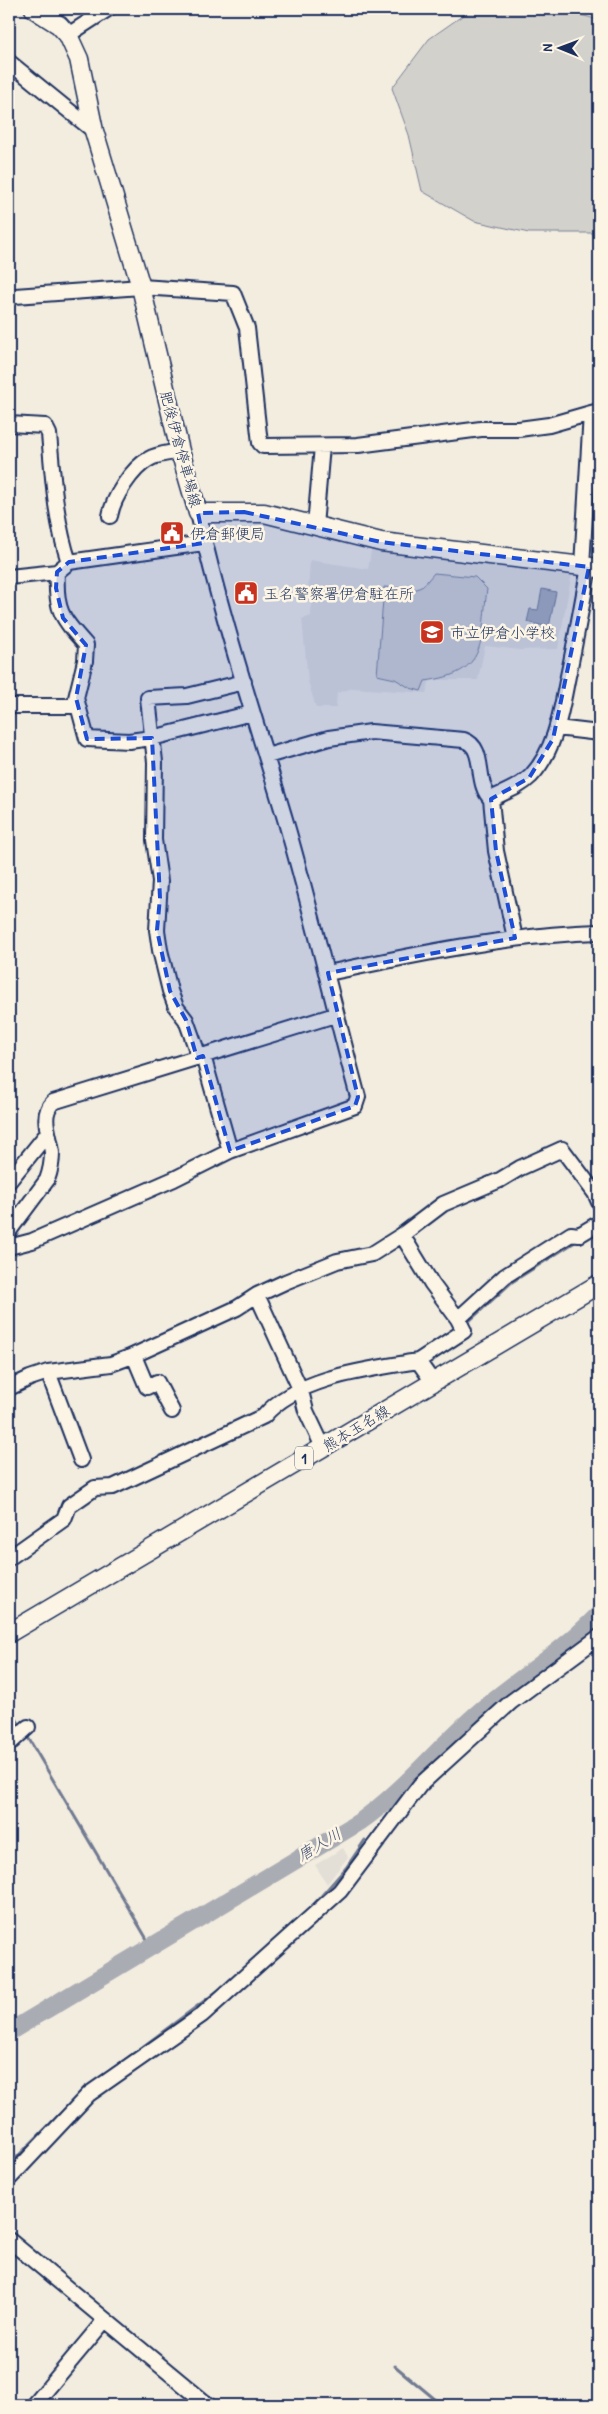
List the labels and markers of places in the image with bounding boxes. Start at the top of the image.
public building icon: 伊倉郵便局 [159,520,185,546]
place label: 伊倉郵便局 [190,523,265,544]
public building icon: 玉名警察署伊倉駐在所 [233,580,259,606]
place label: 玉名警察署伊倉駐在所 [264,583,414,604]
school or university icon: 市立伊倉小学校 [419,619,445,645]
place label: 市立伊倉小学校 [450,622,555,643]

